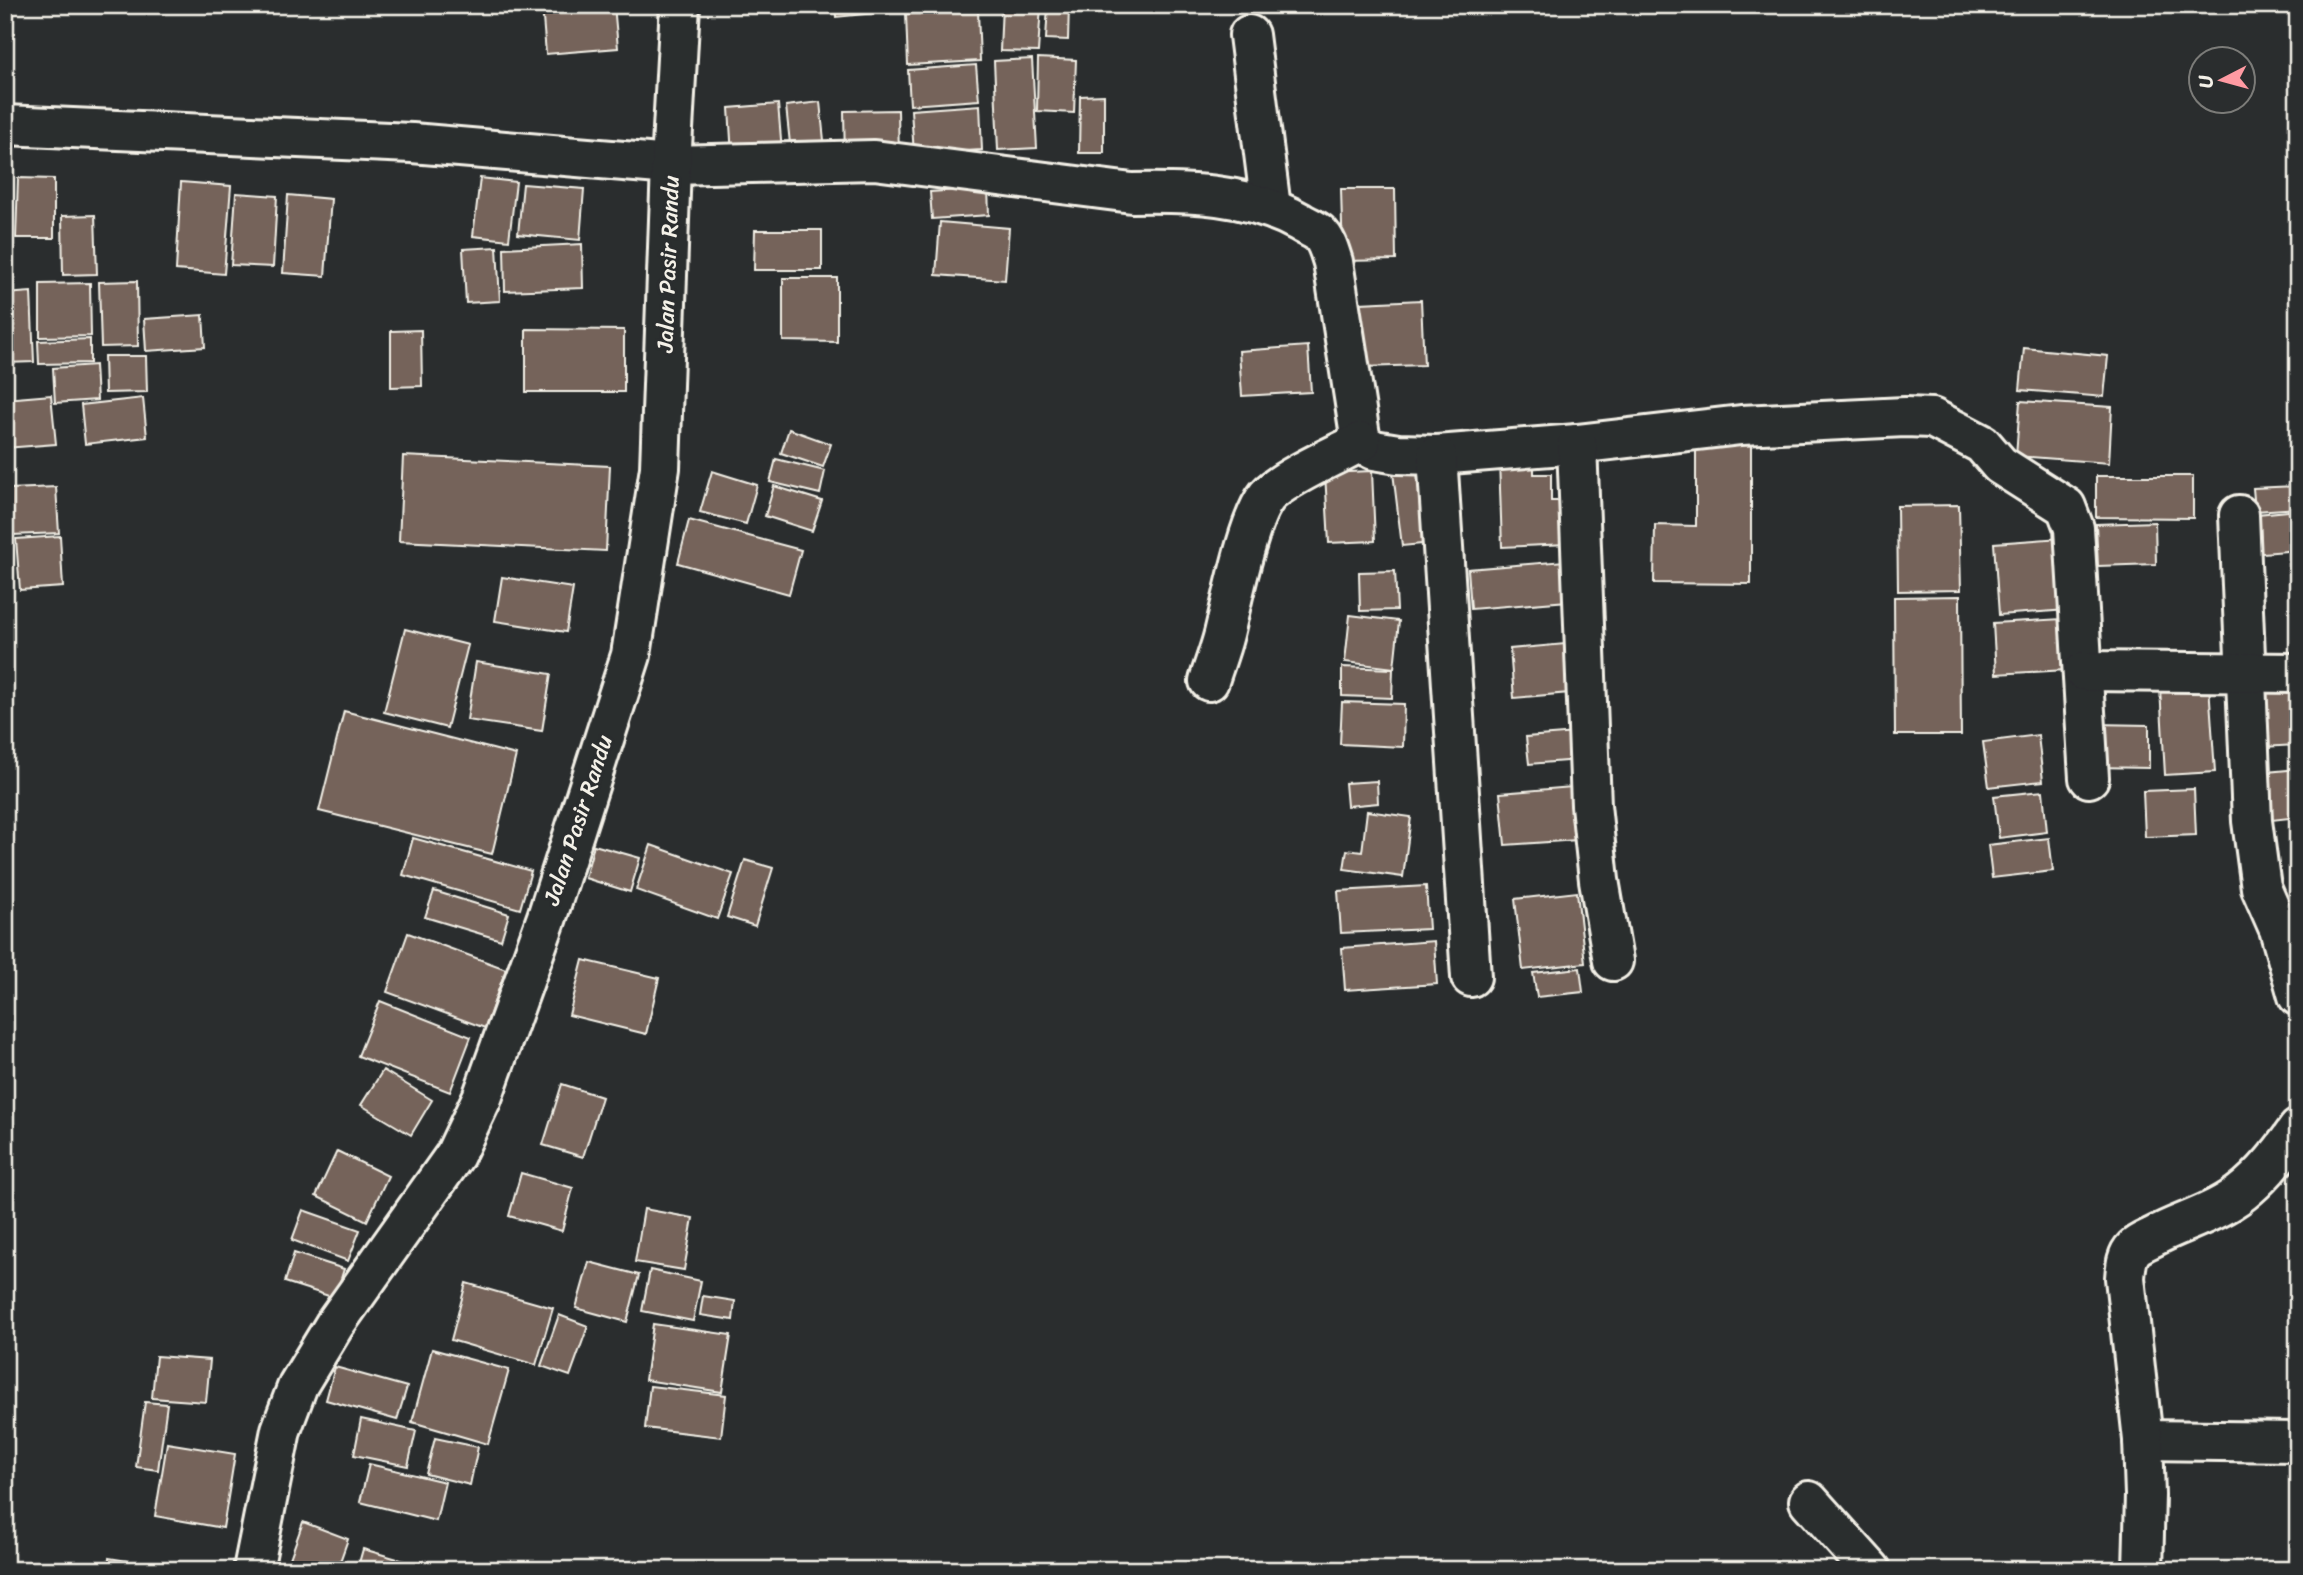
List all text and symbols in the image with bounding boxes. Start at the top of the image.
north arrow [2188,46,2258,116]
text: U [2188,72,2223,90]
street label: Jalan Pasir Randu [644,175,692,354]
street label: Jalan Pasir Randu [531,729,625,912]

